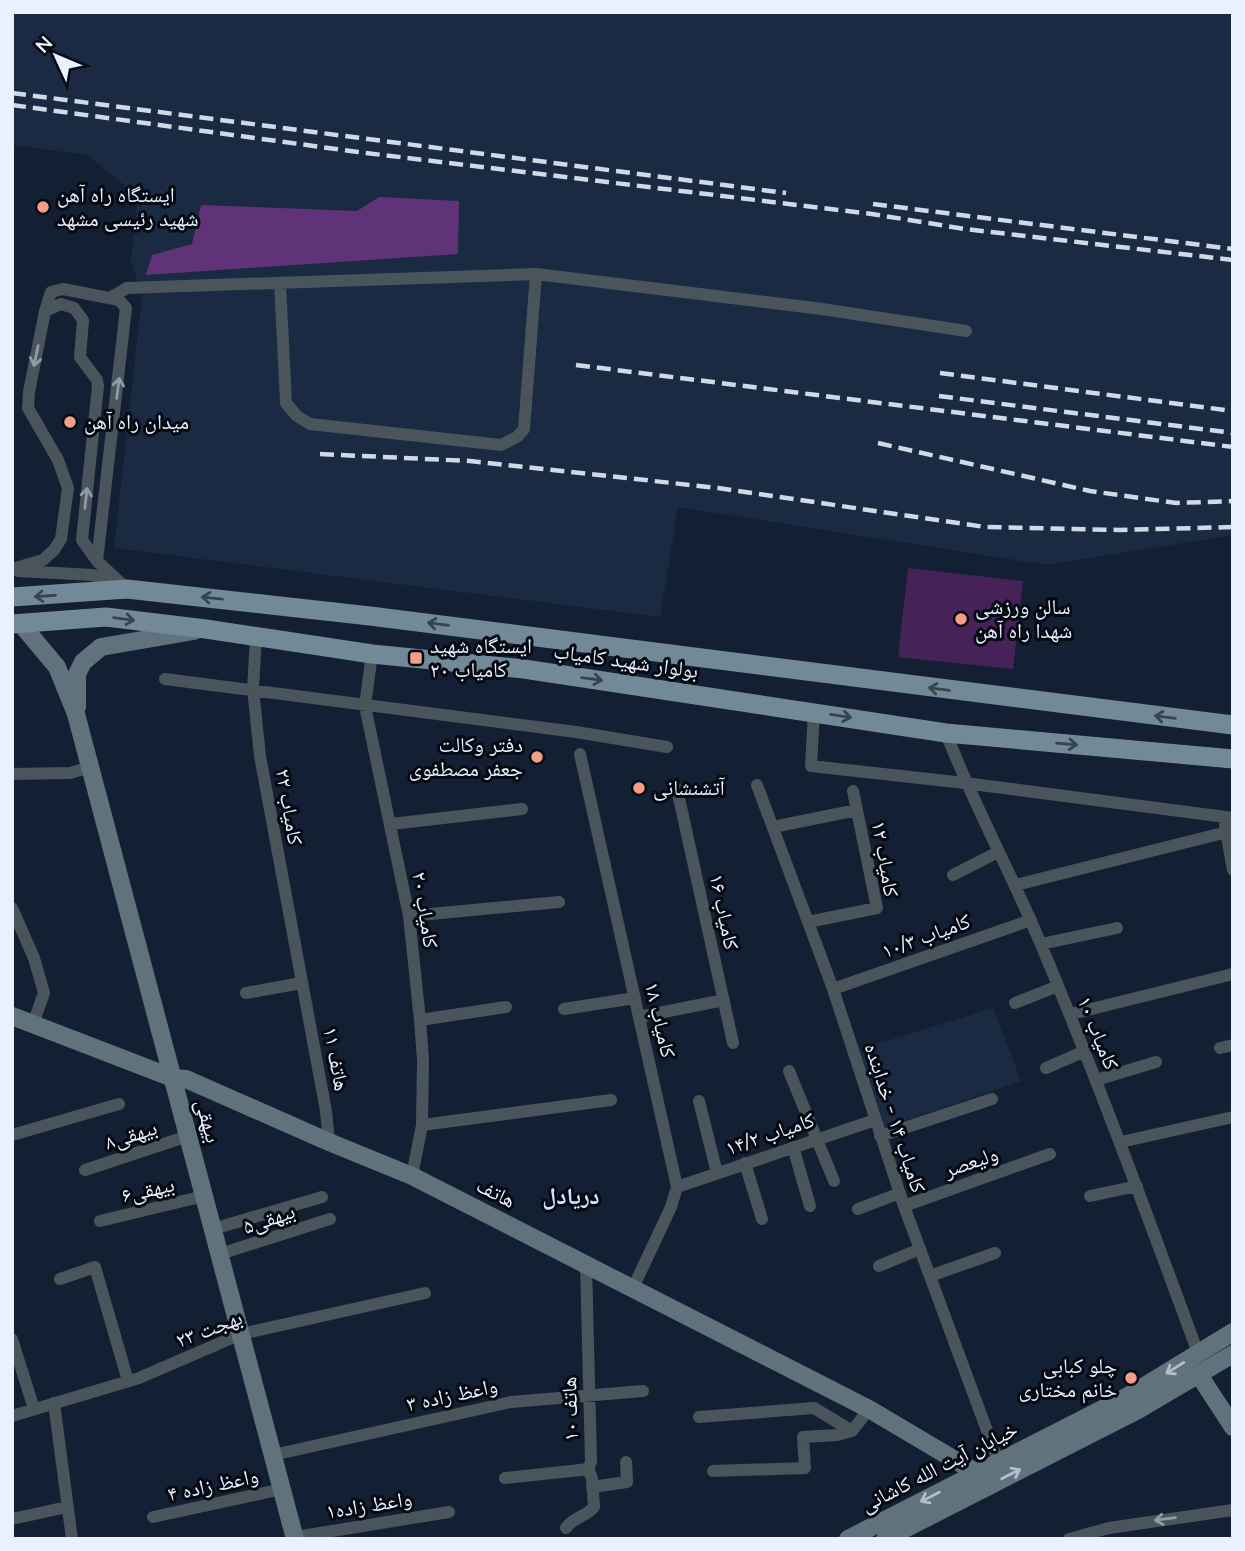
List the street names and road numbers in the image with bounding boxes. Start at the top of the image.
street label: بولوار شهید کامیاب [552,637,700,683]
street label: کامیاب ۲۲ [270,767,310,847]
street label: کامیاب ۱۲ [866,819,906,899]
street label: کامیاب ۲۰ [407,870,445,950]
street label: کامیاب ۱۶ [704,871,746,952]
street label: کامیاب ۱۰/۳ [878,907,974,963]
street label: کامیاب ۱۸ [640,979,682,1061]
street label: کامیاب ۱۰ [1072,992,1126,1073]
street label: هاتف ۱۱ [318,1025,356,1093]
street label: کامیاب ۱۴ - خدابنده [860,1040,932,1196]
street label: بیهقی [190,1096,227,1146]
street label: کامیاب ۱۴/۲ [722,1106,818,1160]
street label: بیهقی۸ [101,1113,160,1156]
street label: ولیعصر [939,1140,1001,1183]
street label: بیهقی۶ [119,1170,177,1209]
street label: هاتف [473,1171,520,1213]
street label: بیهقی۵ [239,1197,298,1240]
street label: بهجت ۲۳ [172,1304,246,1353]
street label: واعظ زاده ۳ [404,1372,500,1416]
street label: هاتف ۱۰ [555,1376,583,1442]
street label: خیابان آیت الله کاشانی [856,1415,1022,1518]
street label: واعظ زاده ۴ [165,1462,261,1506]
street label: واعظ زاده۱ [324,1484,414,1524]

